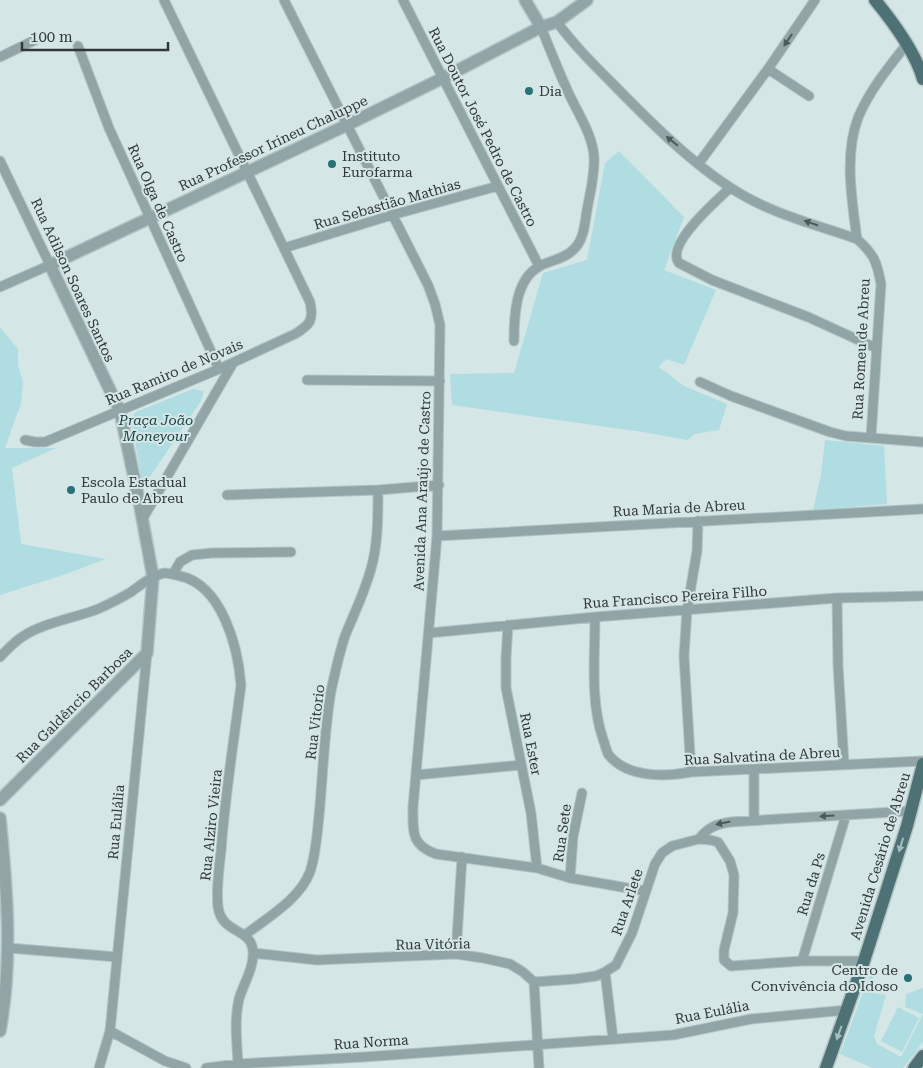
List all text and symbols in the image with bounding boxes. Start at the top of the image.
scale bar [22,20,169,52]
street label: Rua Doutor José Pedro de Castro [426,25,540,229]
text: 100 m [30,28,73,46]
one-way arrow [783,34,793,47]
place label: Dia [539,83,562,99]
marker: Dia [523,85,535,97]
street label: Rua Professor Irineu Chaluppe [176,92,370,194]
one-way arrow [666,136,679,147]
street label: Rua Olga de Castro [125,141,191,265]
place label: Instituto Eurofarma [342,148,413,180]
marker: Instituto Eurofarma [326,158,338,170]
street label: Rua Sebastião Mathias [312,175,463,233]
street label: Rua Adilson Soares Santos [28,196,118,365]
one-way arrow [803,219,818,227]
street label: Rua Romeu de Abreu [849,278,873,420]
street label: Rua Ramiro de Novais [103,336,245,408]
street label: Avenida Ana Araújo de Castro [411,391,433,591]
park label: Praça João Moneyour [118,412,193,444]
place label: Escola Estadual Paulo de Abreu [81,474,187,506]
marker: Escola Estadual Paulo de Abreu [65,484,77,496]
street label: Rua Maria de Abreu [612,497,746,519]
street label: Rua Francisco Pereira Filho [582,583,768,611]
street label: Rua Galdêncio Barbosa [13,644,135,766]
street label: Rua Vitorio [302,683,328,761]
street label: Rua Ester [517,711,545,777]
street label: Rua Salvatina de Abreu [683,744,841,768]
street label: Rua Alziro Vieira [197,768,225,882]
street label: Avenida Cesário de Abreu [847,770,913,942]
street label: Rua Eulália [105,783,127,860]
street label: Rua Sete [550,803,574,863]
one-way arrow [819,812,835,820]
one-way arrow [715,820,731,828]
one-way arrow [896,838,904,853]
street label: Rua da Ps [794,850,828,917]
street label: Rua Arlete [608,866,646,938]
street label: Rua Vitória [395,935,471,953]
place label: Centro de Convivência do Idoso [751,962,898,994]
marker: Centro de Convivência do Idoso [902,972,914,984]
street label: Rua Eulália [674,997,751,1027]
one-way arrow [835,1025,842,1040]
street label: Rua Norma [333,1031,409,1053]

